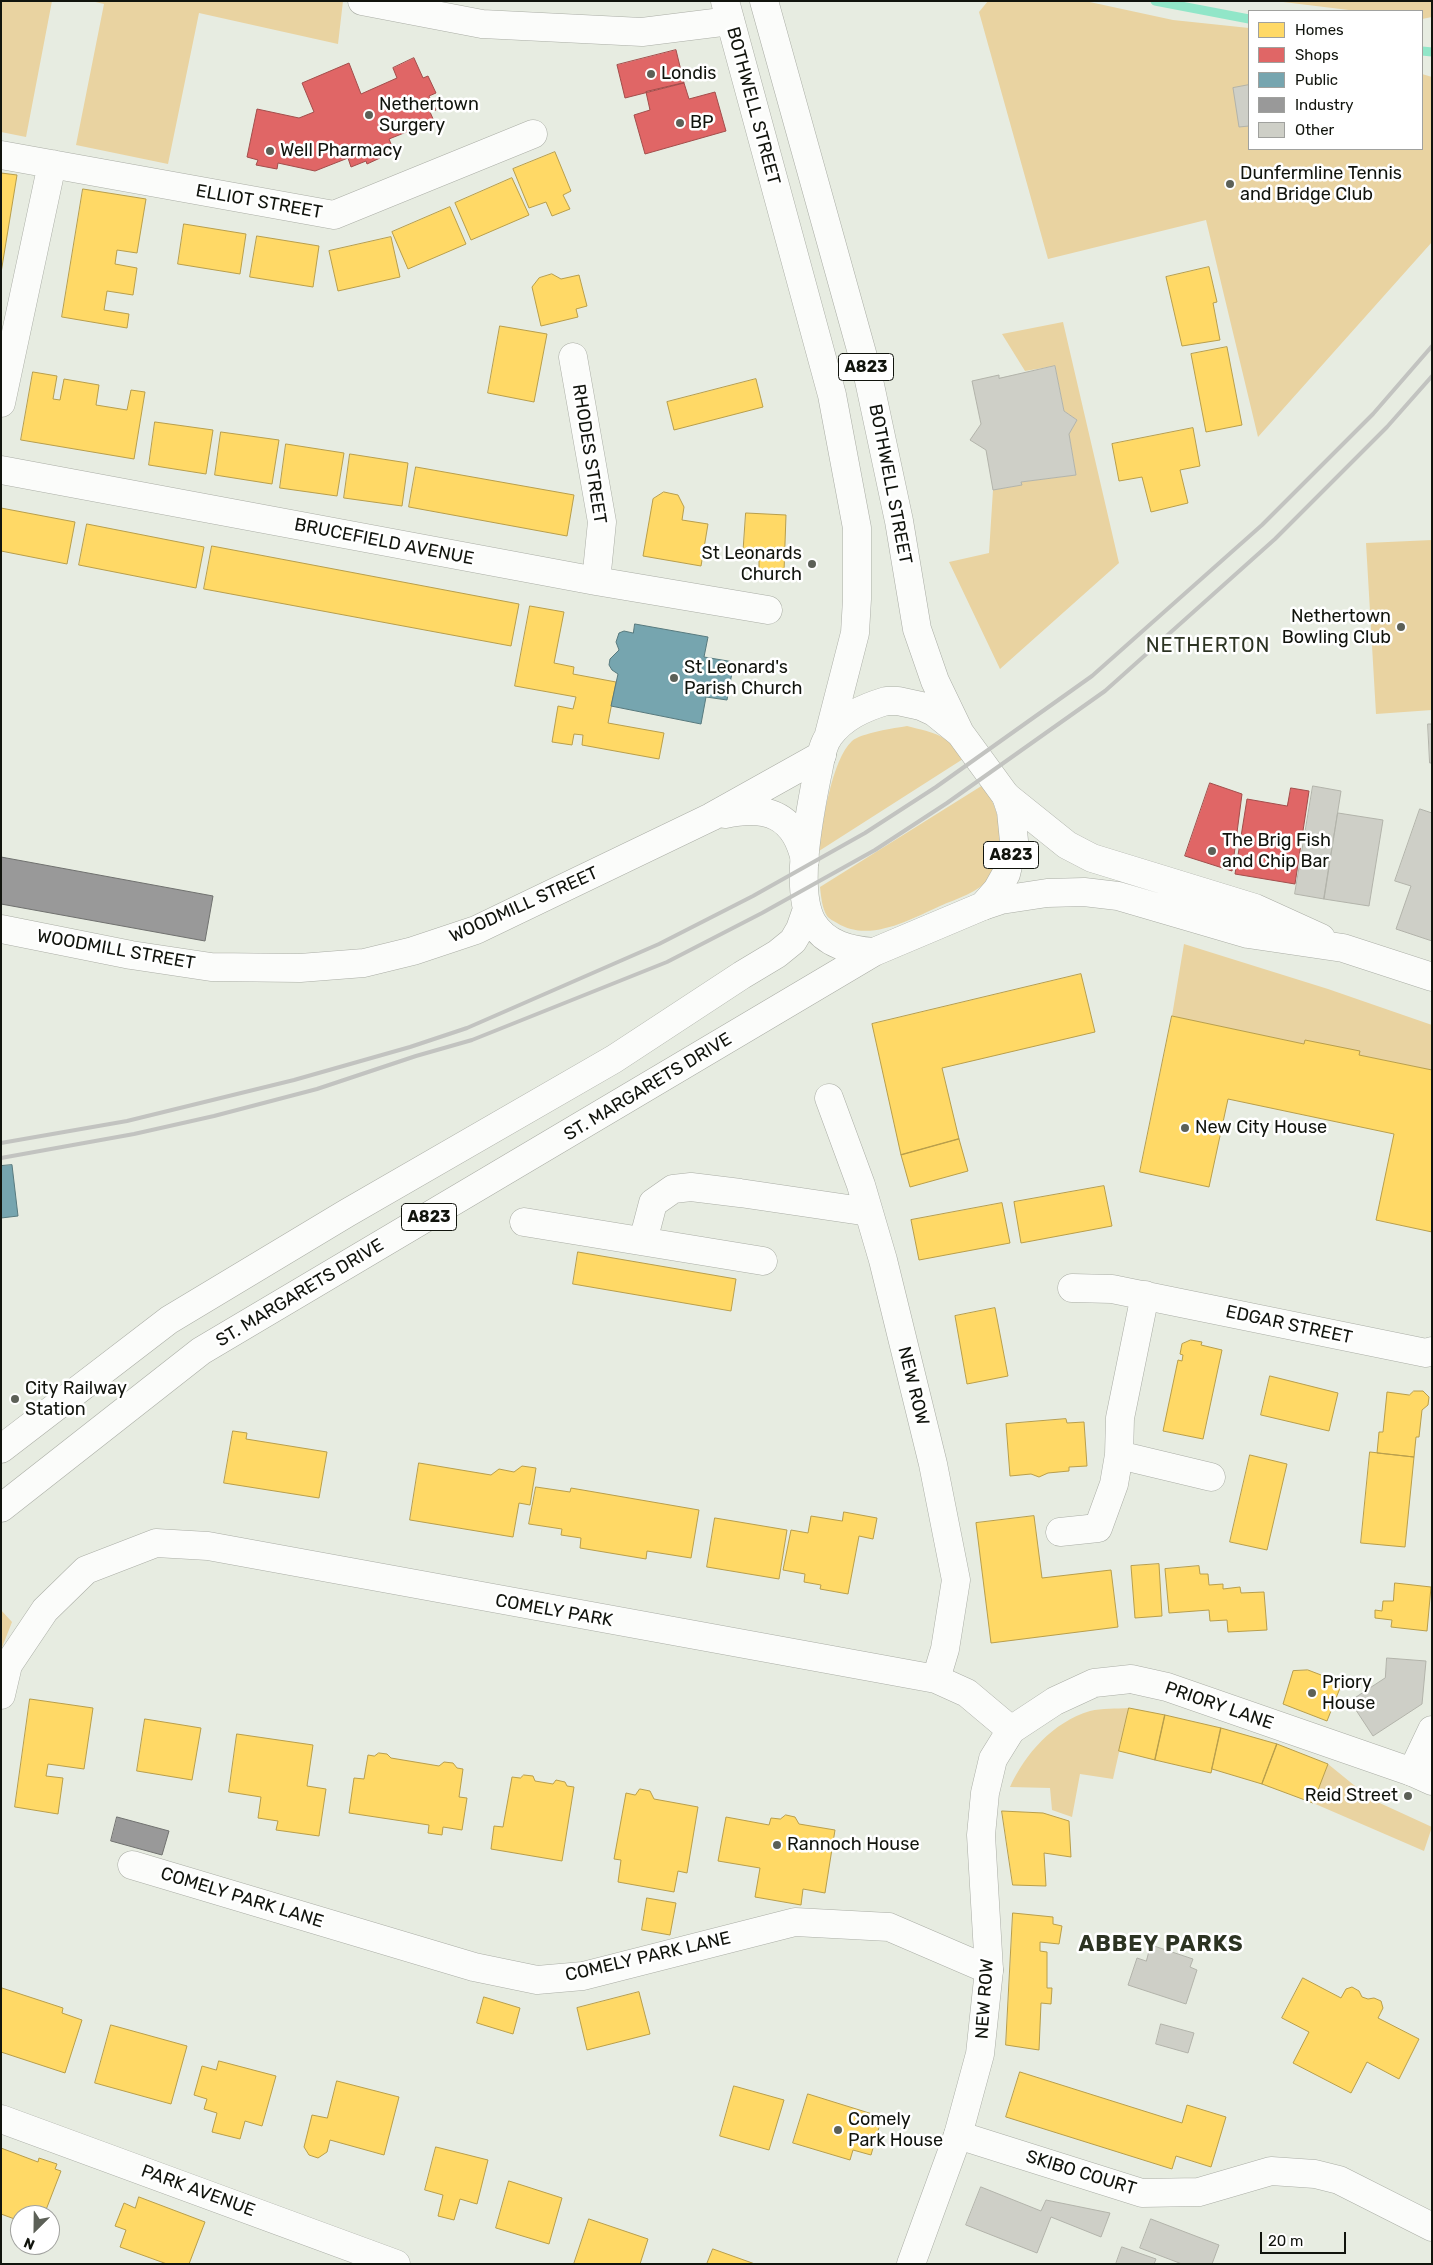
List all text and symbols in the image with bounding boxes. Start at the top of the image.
legend [1248,10,1423,150]
text: Homes [1295,21,1344,39]
street label: BOTHWELL STREET [722,25,784,187]
text: Shops [1295,46,1339,64]
place label: Londis [661,63,716,85]
marker: Londis [645,68,657,80]
text: Public [1295,71,1338,89]
place label: Nethertown Surgery [379,94,479,136]
text: Industry [1295,96,1354,114]
marker: Nethertown Surgery [363,109,375,121]
place label: BP [690,112,714,134]
marker: BP [674,117,686,129]
text: Other [1295,121,1334,139]
place label: Well Pharmacy [280,140,402,162]
marker: Well Pharmacy [264,145,276,157]
place label: Dunfermline Tennis and Bridge Club [1240,163,1402,205]
marker: Dunfermline Tennis and Bridge Club [1224,178,1236,190]
street label: ELLIOT STREET [194,180,324,224]
road number: A823 [838,354,894,381]
street label: RHODES STREET [567,383,611,525]
street label: BOTHWELL STREET [864,402,916,566]
street label: BRUCEFIELD AVENUE [292,514,476,570]
place label: St Leonards Church [702,543,802,586]
marker: St Leonards Church [806,558,818,570]
place label: Nethertown Bowling Club [1282,606,1391,649]
marker: Nethertown Bowling Club [1395,621,1407,633]
district label: NETHERTON [1145,634,1271,658]
place label: St Leonard's Parish Church [684,657,802,700]
marker: St Leonard's Parish Church [668,672,680,684]
place label: The Brig Fish and Chip Bar [1222,830,1331,872]
road number: A823 [984,842,1038,868]
marker: The Brig Fish and Chip Bar [1206,845,1218,857]
street label: WOODMILL STREET [446,863,602,947]
street label: WOODMILL STREET [35,925,197,975]
street label: ST. MARGARETS DRIVE [560,1028,736,1146]
place label: New City House [1195,1117,1327,1139]
marker: New City House [1179,1122,1191,1134]
road number: A823 [402,1204,456,1230]
street label: ST. MARGARETS DRIVE [212,1234,388,1352]
street label: EDGAR STREET [1224,1301,1354,1349]
street label: NEW ROW [893,1344,933,1428]
place label: City Railway Station [25,1378,127,1420]
marker: City Railway Station [9,1393,21,1405]
street label: COMELY PARK [493,1590,615,1632]
place label: Priory House [1322,1672,1375,1715]
street label: PRIORY LANE [1162,1677,1276,1735]
marker: Priory House [1306,1687,1318,1699]
place label: Reid Street [1305,1785,1398,1807]
marker: Reid Street [1402,1790,1414,1802]
place label: Rannoch House [787,1834,919,1856]
marker: Rannoch House [771,1839,783,1851]
street label: COMELY PARK LANE [158,1863,326,1933]
street label: COMELY PARK LANE [563,1927,733,1987]
district label: ABBEY PARKS [1077,1932,1245,1958]
street label: NEW ROW [971,1958,999,2040]
place label: Comely Park House [848,2109,943,2152]
marker: Comely Park House [832,2124,844,2136]
street label: SKIBO COURT [1023,2146,1139,2200]
street label: PARK AVENUE [138,2160,258,2222]
north arrow [10,2205,60,2255]
scale bar [1263,2222,1349,2254]
text: 20 m [1268,2232,1303,2250]
text: N [21,2234,37,2253]

